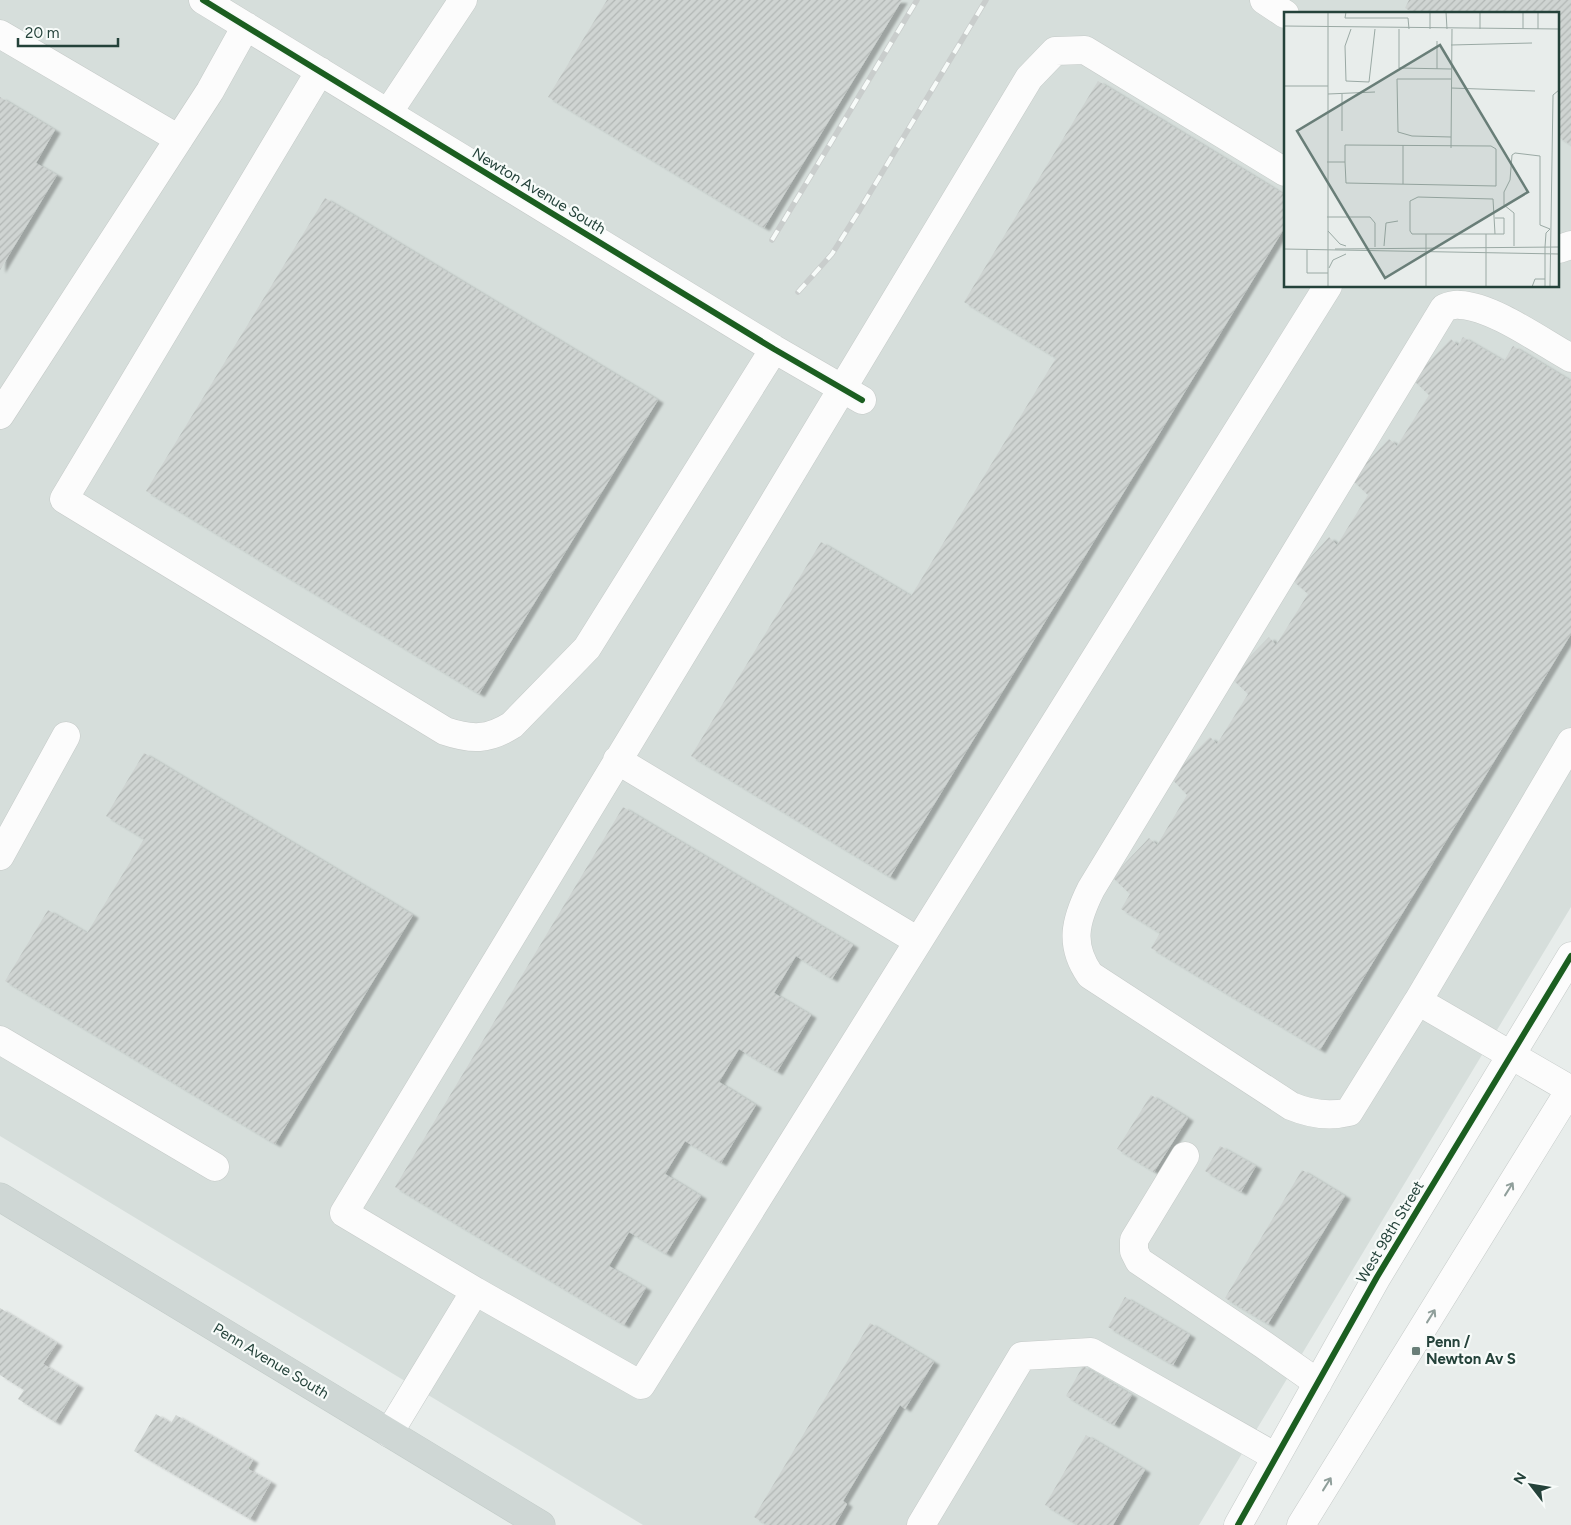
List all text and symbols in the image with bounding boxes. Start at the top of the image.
inset map [1284,12,1558,288]
scale bar [18,15,118,47]
text: 20 m [25,24,59,42]
street label: Newton Avenue South [469,144,609,238]
street label: West 98th Street [1352,1177,1428,1286]
one-way arrow [1504,1182,1514,1196]
one-way arrow [1426,1309,1436,1323]
street label: Penn Avenue South [210,1319,332,1403]
place label: Penn / Newton Av S [1426,1333,1516,1368]
marker: Penn / Newton Av S [1410,1345,1422,1357]
north arrow [1506,1460,1556,1510]
text: N [1510,1470,1530,1488]
one-way arrow [1322,1477,1332,1491]

